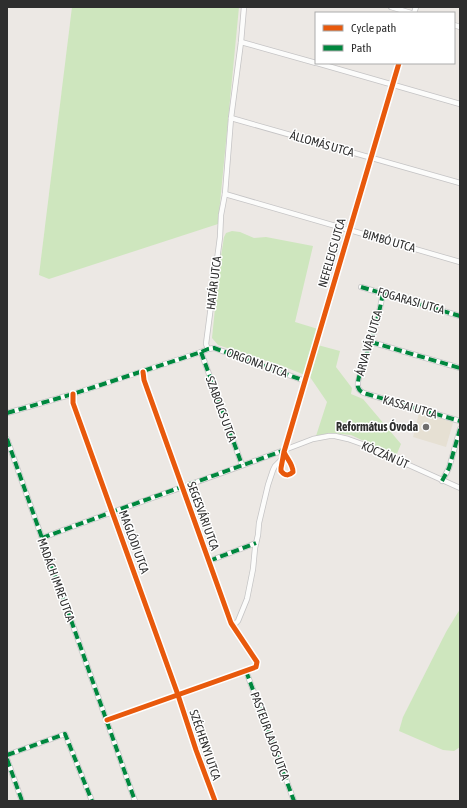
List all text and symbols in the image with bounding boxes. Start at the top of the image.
legend [315,12,455,64]
text: Cycle path [351,21,396,35]
text: Path [351,41,372,55]
street label: ÁLLOMÁS UTCA [288,128,356,160]
street label: NEFELEJCS UTCA [315,217,349,289]
street label: BIMBÓ UTCA [361,227,417,255]
street label: HATÁR UTCA [204,255,224,311]
street label: FOGARASI UTCA [376,285,446,317]
street label: ÁRVA VÁR UTCA [353,309,385,377]
street label: ORGONA UTCA [224,345,290,381]
street label: SZABOLCS UTCA [203,374,239,444]
street label: KASSAI UTCA [381,393,439,421]
place label: Református Óvoda [336,419,418,434]
marker: Református Óvoda [421,422,431,432]
street label: KÓCZÁN ÚT [359,438,411,472]
street label: SEGESVÁRI UTCA [184,480,222,552]
street label: MAGLÓDI UTCA [116,508,152,576]
street label: MADÁCH IMRE UTCA [34,536,78,624]
street label: PASTEUR LAJOS UTCA [248,690,292,782]
street label: SZÉCHENYI UTCA [186,708,224,782]

